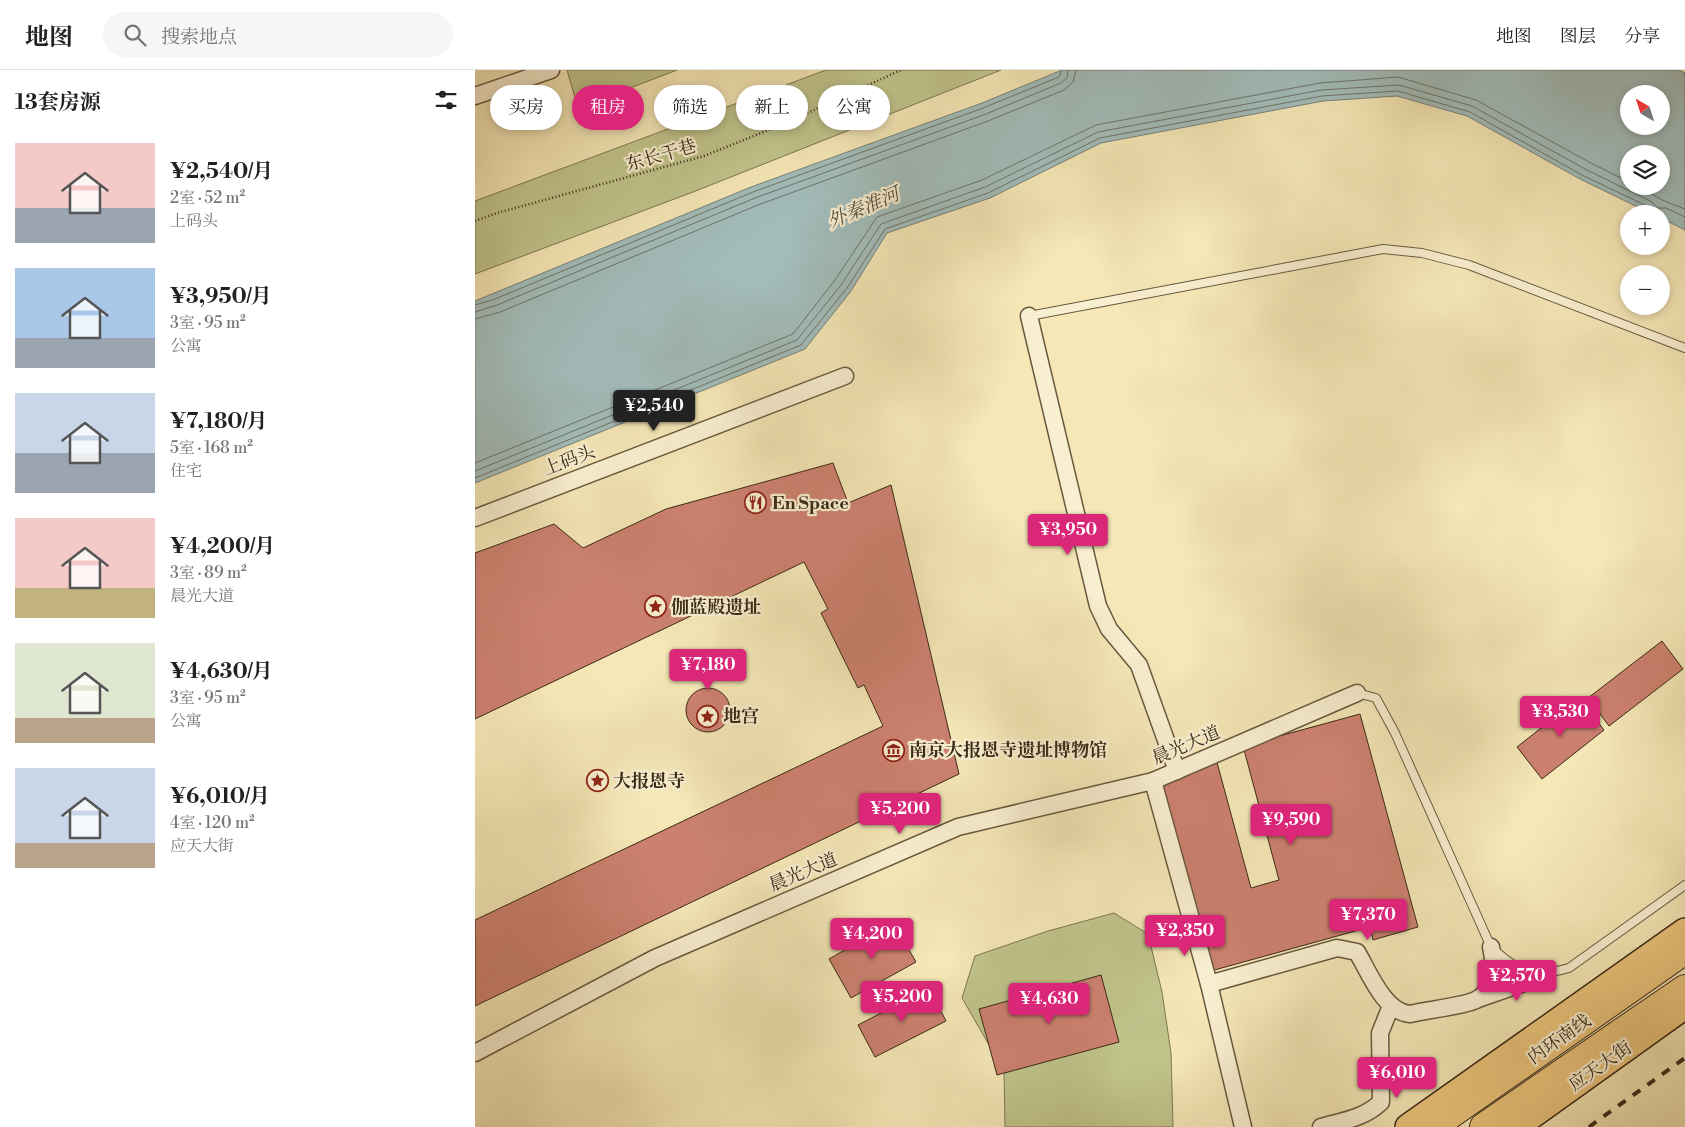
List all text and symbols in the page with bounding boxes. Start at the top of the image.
search box [103,12,453,57]
icon: search [121,21,149,49]
text: 地图 [25,23,73,53]
text: 搜索地点 [161,25,237,49]
text: 地图 [1496,25,1532,48]
text: 图层 [1560,25,1596,48]
text: 分享 [1624,25,1660,48]
chip: 买房 [490,85,562,130]
chip: 租房 [572,85,644,130]
chip: 筛选 [654,85,726,130]
chip: 新上 [736,85,808,130]
chip: 公寓 [818,85,890,130]
north arrow [1620,85,1670,135]
map controls [1620,85,1670,315]
icon: filters [432,86,460,114]
text: 13套房源 [15,90,101,116]
street label: 东长干巷 [623,135,699,176]
button: layers [1620,145,1670,195]
text: ¥2,540/月 [170,159,273,185]
icon: home [55,163,115,223]
water label: 外秦淮河 [824,181,906,234]
text: 2室 · 52 m² [170,188,245,208]
button: + [1620,205,1670,255]
text: 上码头 [170,211,218,231]
button: − [1620,265,1670,315]
text: ¥3,950/月 [170,284,272,310]
icon: home [55,288,115,348]
text: 3室 · 95 m² [170,313,246,333]
text: 公寓 [170,336,202,356]
pin: ¥2,540 [613,390,695,432]
text: ¥2,540 [624,396,684,416]
text: ¥7,180/月 [170,409,268,435]
icon: home [55,413,115,473]
text: 5室 · 168 m² [170,438,253,458]
street label: 上码头 [540,440,599,481]
text: 住宅 [170,461,202,481]
restaurant icon: En Space [744,491,768,515]
place label: En Space [772,492,849,515]
pin: ¥3,950 [1027,514,1109,556]
text: ¥3,950 [1039,520,1097,540]
text: ¥4,200/月 [170,534,275,560]
icon: home [55,538,115,598]
text: 3室 · 89 m² [170,563,247,583]
text: 晨光大道 [170,586,234,606]
place icon: 伽蓝殿遗址 [643,595,667,619]
place label: 伽蓝殿遗址 [671,596,761,619]
pin: ¥7,180 [667,648,749,691]
text: ¥7,180 [680,655,736,675]
text: ¥4,630/月 [170,659,273,685]
icon: home [55,663,115,723]
text: 3室 · 95 m² [170,688,246,708]
pin: ¥3,530 [1519,696,1601,738]
text: ¥3,530 [1531,702,1589,722]
place icon: 地宫 [695,704,719,728]
place label: 地宫 [723,705,759,728]
text: 公寓 [170,711,202,731]
street label: 晨光大道 [1149,721,1224,770]
museum icon: 南京大报恩寺遗址博物馆 [881,738,905,762]
place label: 南京大报恩寺遗址博物馆 [909,739,1107,762]
place icon: 大报恩寺 [585,769,609,793]
place label: 大报恩寺 [613,770,685,793]
text: ¥6,010/月 [170,784,270,810]
icon: home [55,788,115,848]
pin: ¥5,200 [859,792,941,835]
text: ¥5,200 [870,799,930,819]
pin: ¥9,590 [1250,804,1332,846]
text: ¥9,590 [1262,810,1320,830]
text: 4室 · 120 m² [170,813,255,833]
text: 应天大街 [170,836,234,856]
street label: 晨光大道 [766,848,841,897]
pin: ¥7,370 [1327,898,1409,941]
text: ¥7,370 [1340,905,1396,925]
pin: ¥2,350 [1144,914,1226,957]
pin: ¥4,200 [831,918,913,960]
text: ¥2,350 [1156,921,1214,941]
text: ¥4,200 [841,924,903,944]
pin: ¥2,570 [1476,960,1558,1002]
text: ¥2,570 [1488,966,1546,986]
pin: ¥5,200 [861,980,943,1023]
pin: ¥4,630 [1008,982,1090,1025]
text: ¥5,200 [872,987,932,1007]
text: ¥4,630 [1019,989,1079,1009]
street label: 内环南线 [1523,1009,1595,1069]
street label: 应天大街 [1564,1036,1636,1096]
pin: ¥6,010 [1356,1056,1438,1099]
text: ¥6,010 [1368,1063,1426,1083]

